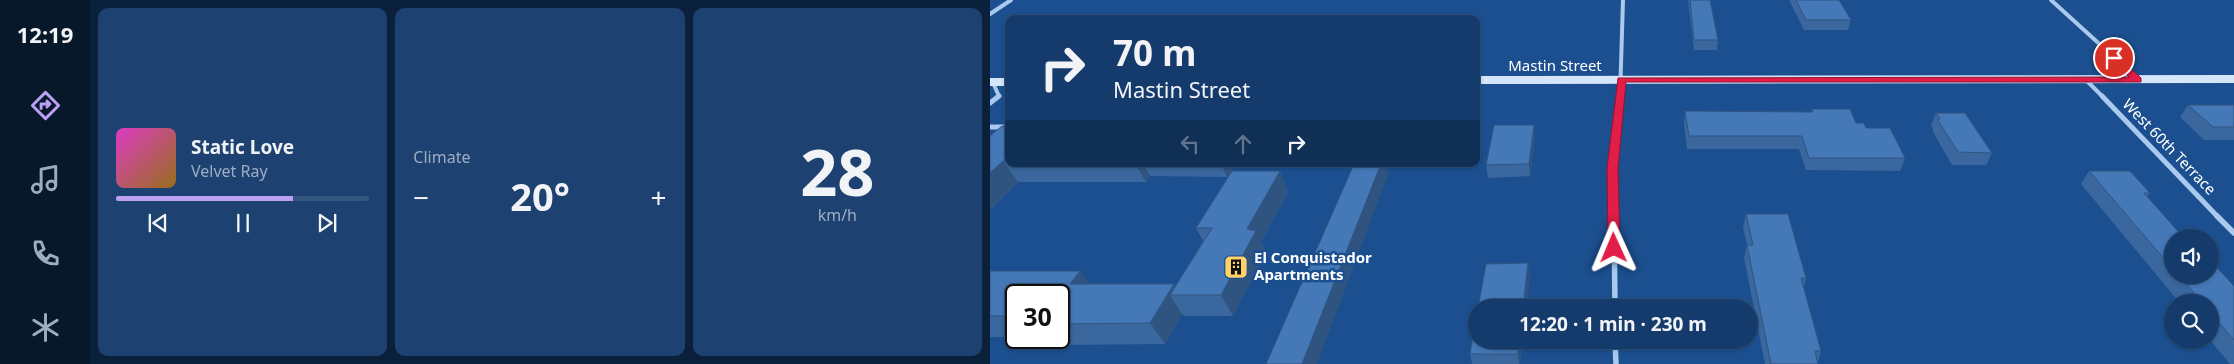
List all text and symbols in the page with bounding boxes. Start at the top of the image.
text: 12:19 [17,19,73,49]
text: 70 m [1113,29,1196,76]
icon: right [1030,35,1095,100]
pin [2093,37,2135,79]
icon: arrive [2100,44,2128,72]
street label: Mastin Street [1508,55,1602,75]
text: Mastin Street [1113,74,1250,104]
icon: directions [28,88,63,123]
street label: West 60th Terrace [2119,94,2221,199]
text: 28 [800,127,875,215]
icon: left [1176,130,1204,158]
icon: ahead [1229,130,1257,158]
icon: right [1282,130,1310,158]
text: Static Love [191,134,294,160]
text: Climate [413,146,470,168]
text: Velvet Ray [191,160,268,182]
icon: music [28,162,63,197]
text: 20° [510,170,570,222]
text: − [413,178,429,216]
text: + [651,178,667,216]
text: km/h [818,204,857,226]
icon: previous [144,209,172,237]
icon: pause [229,209,257,237]
icon: next [313,209,341,237]
position arrow [1587,221,1639,273]
map controls [2164,229,2219,349]
button: sound [2164,229,2219,284]
icon: phone [28,236,63,271]
place label: El Conquistador Apartments [1254,247,1372,284]
building icon: El Conquistador Apartments [1223,254,1249,280]
speed limit sign: 30 [1005,284,1070,349]
button: search [2164,294,2219,349]
icon: climate [28,310,63,345]
text: 12:20 · 1 min · 230 m [1519,311,1707,337]

